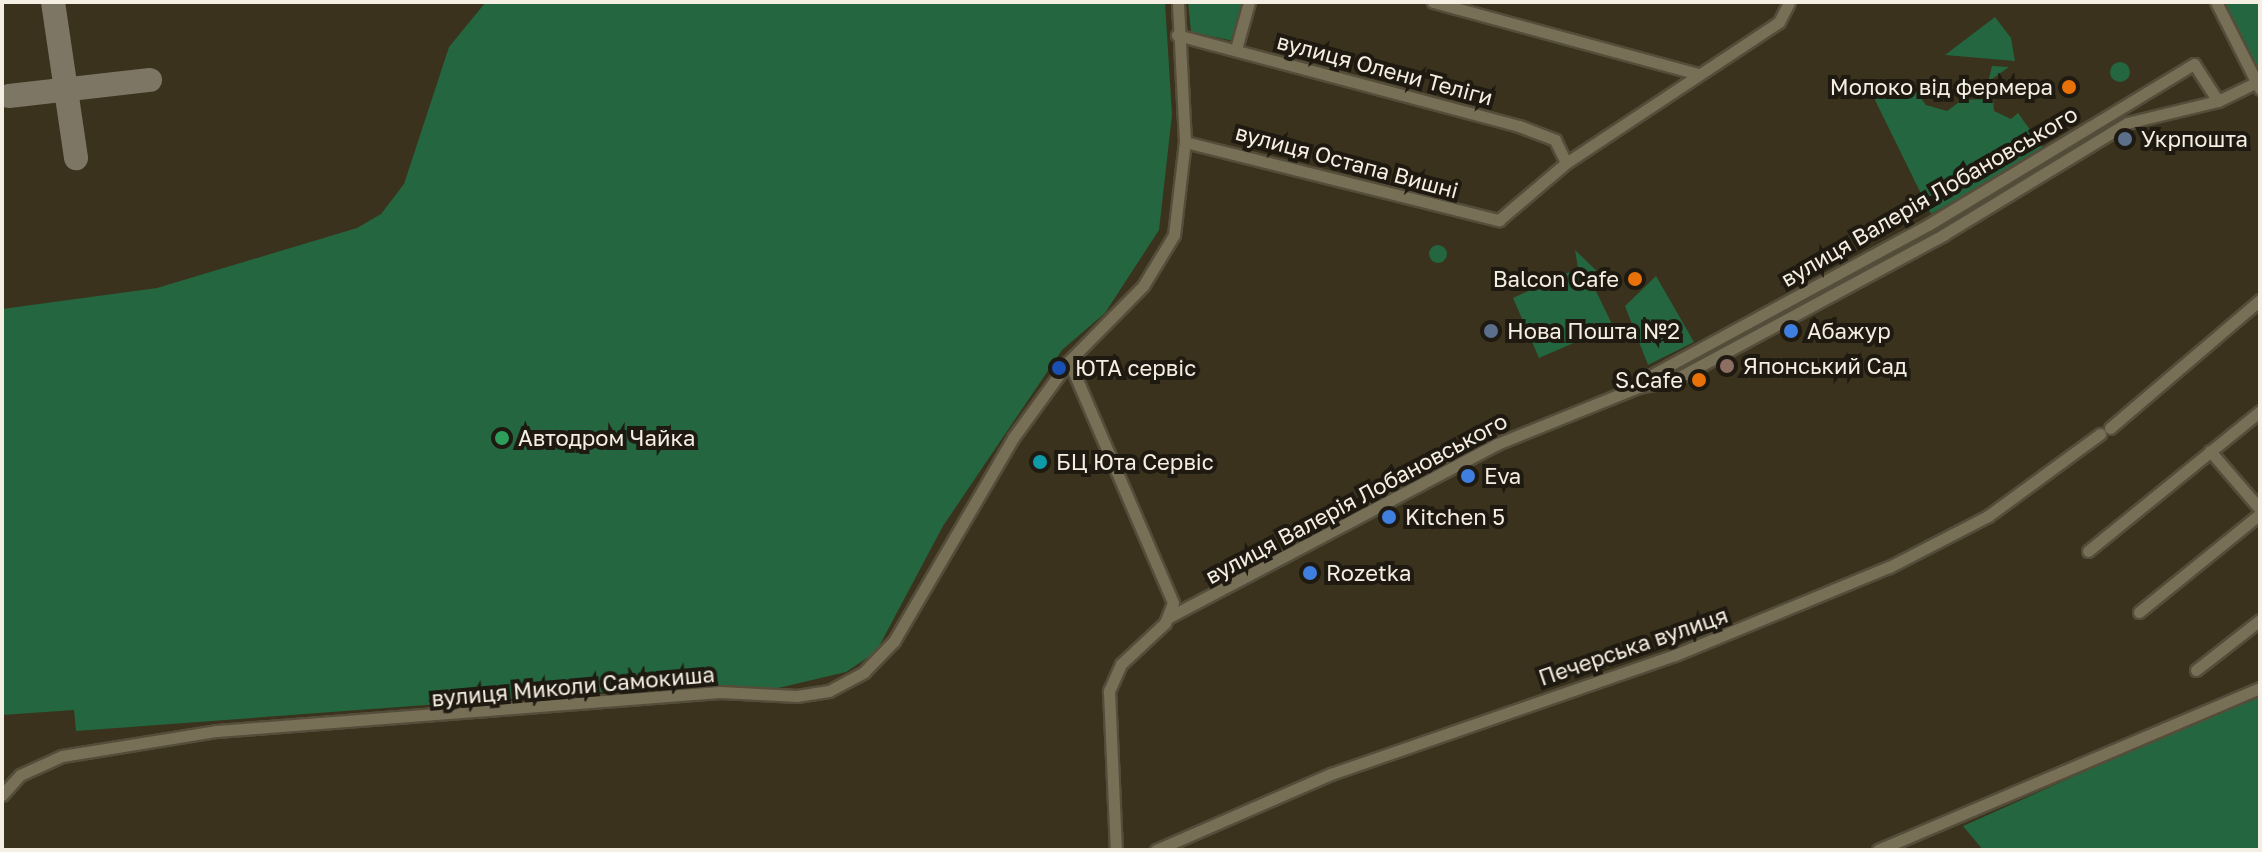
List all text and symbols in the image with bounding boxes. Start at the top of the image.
street label: вулиця Олени Теліги [1274,28,1496,110]
place label: Молоко від фермера [1830,74,2053,100]
marker: Молоко від фермера [2060,78,2078,96]
street label: вулиця Валерія Лобановського [1776,100,2082,292]
street label: вулиця Остапа Вишні [1233,119,1461,203]
place label: Укрпошта [2141,126,2248,152]
marker: Укрпошта [2116,130,2134,148]
place label: Balcon Cafe [1493,266,1619,292]
marker: Balcon Cafe [1626,270,1644,288]
place label: Нова Пошта №2 [1507,318,1680,344]
place label: Абажур [1807,318,1891,344]
marker: Нова Пошта №2 [1482,322,1500,340]
marker: Абажур [1782,322,1800,340]
place label: Японський Сад [1743,353,1907,379]
place label: ЮТА сервіс [1075,355,1196,381]
marker: Японський Сад [1718,357,1736,375]
marker: ЮТА сервіс [1050,359,1068,377]
place label: S.Cafe [1615,367,1683,393]
marker: S.Cafe [1690,371,1708,389]
street label: вулиця Валерія Лобановського [1201,407,1511,589]
place label: Автодром Чайка [518,425,695,451]
marker: Автодром Чайка [493,429,511,447]
place label: БЦ Юта Сервіс [1056,449,1214,475]
marker: БЦ Юта Сервіс [1031,453,1049,471]
place label: Eva [1484,463,1521,489]
marker: Eva [1459,467,1477,485]
place label: Kitchen 5 [1405,504,1505,530]
marker: Kitchen 5 [1380,508,1398,526]
place label: Rozetka [1326,560,1411,586]
marker: Rozetka [1301,564,1319,582]
street label: Печерська вулиця [1535,601,1731,691]
street label: вулиця Миколи Самокиша [430,660,716,712]

